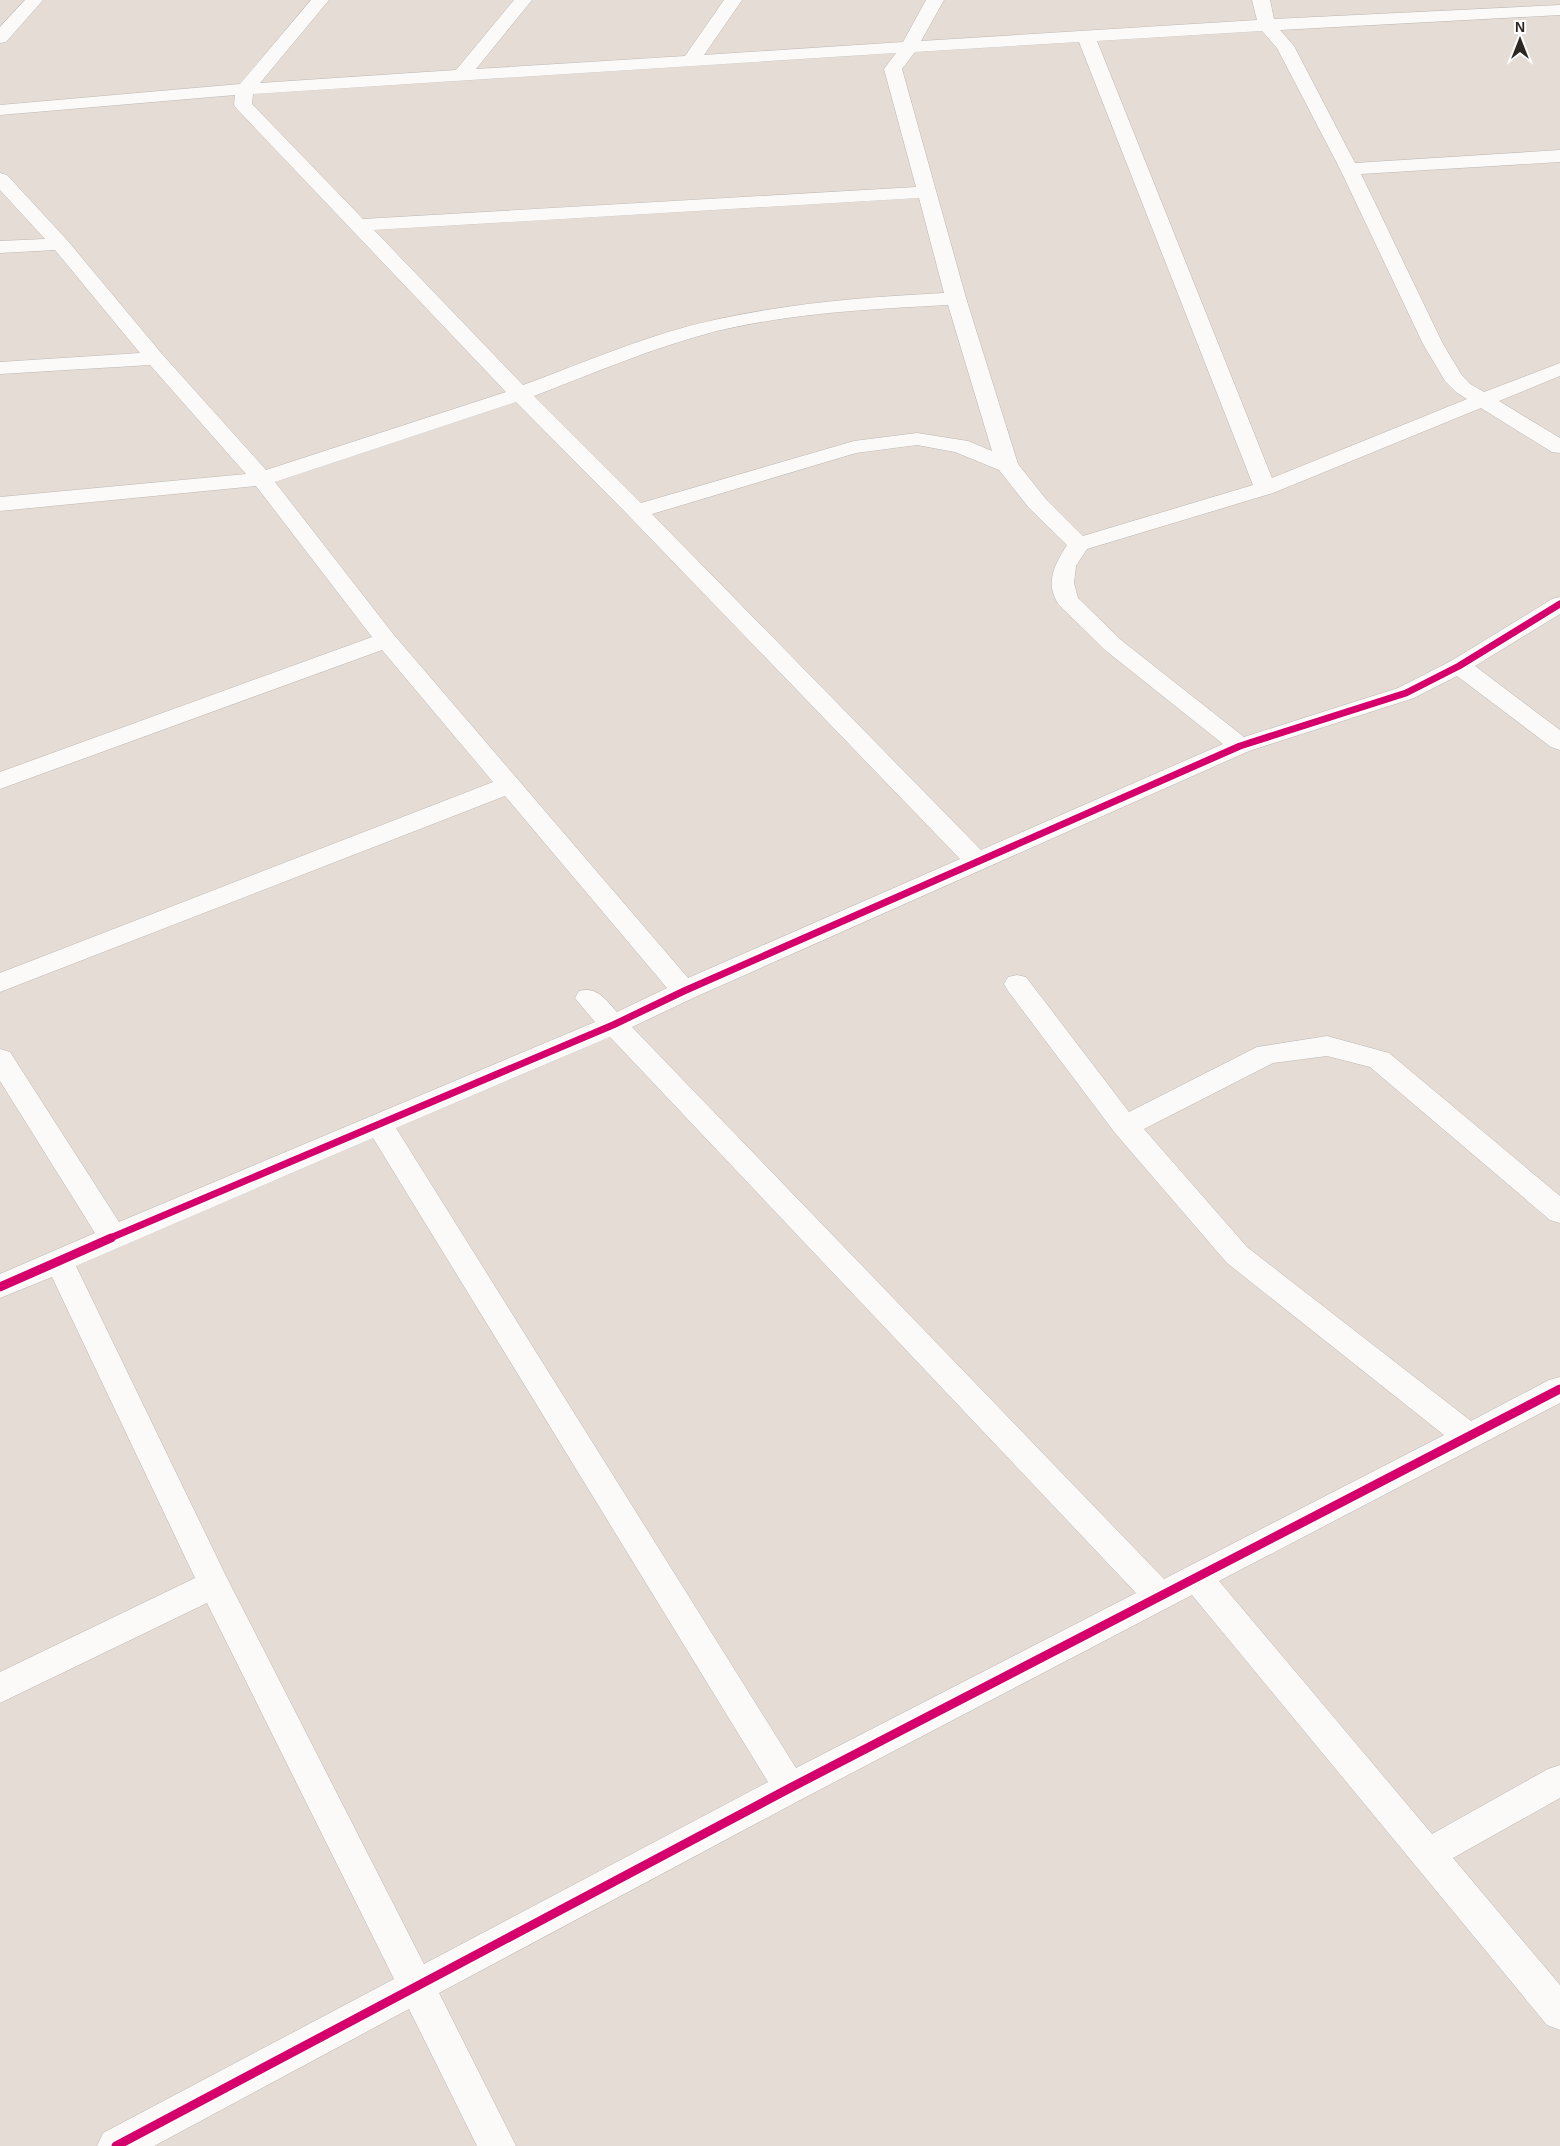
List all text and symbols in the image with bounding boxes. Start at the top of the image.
north arrow [1495,15,1545,65]
text: N [1515,19,1525,35]

